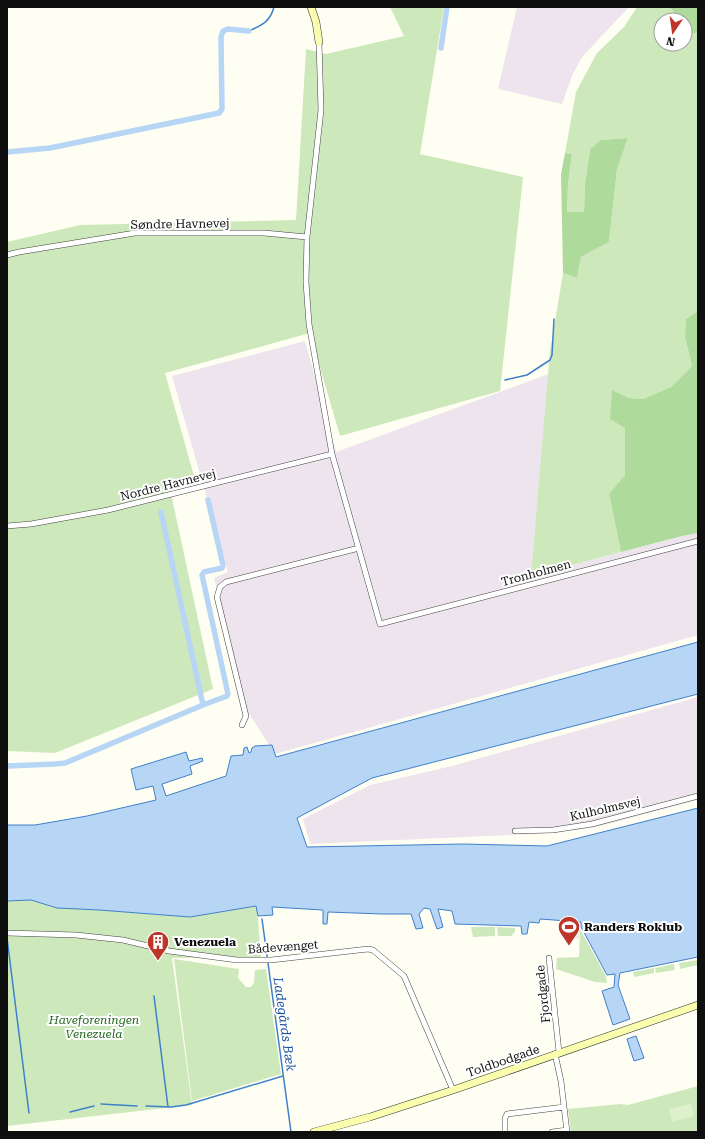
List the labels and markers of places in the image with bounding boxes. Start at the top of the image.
sports icon: Randers Roklub [556,914,582,947]
place label: Randers Roklub [584,920,682,934]
building icon: Venezuela [145,929,171,962]
place label: Venezuela [174,935,236,949]

